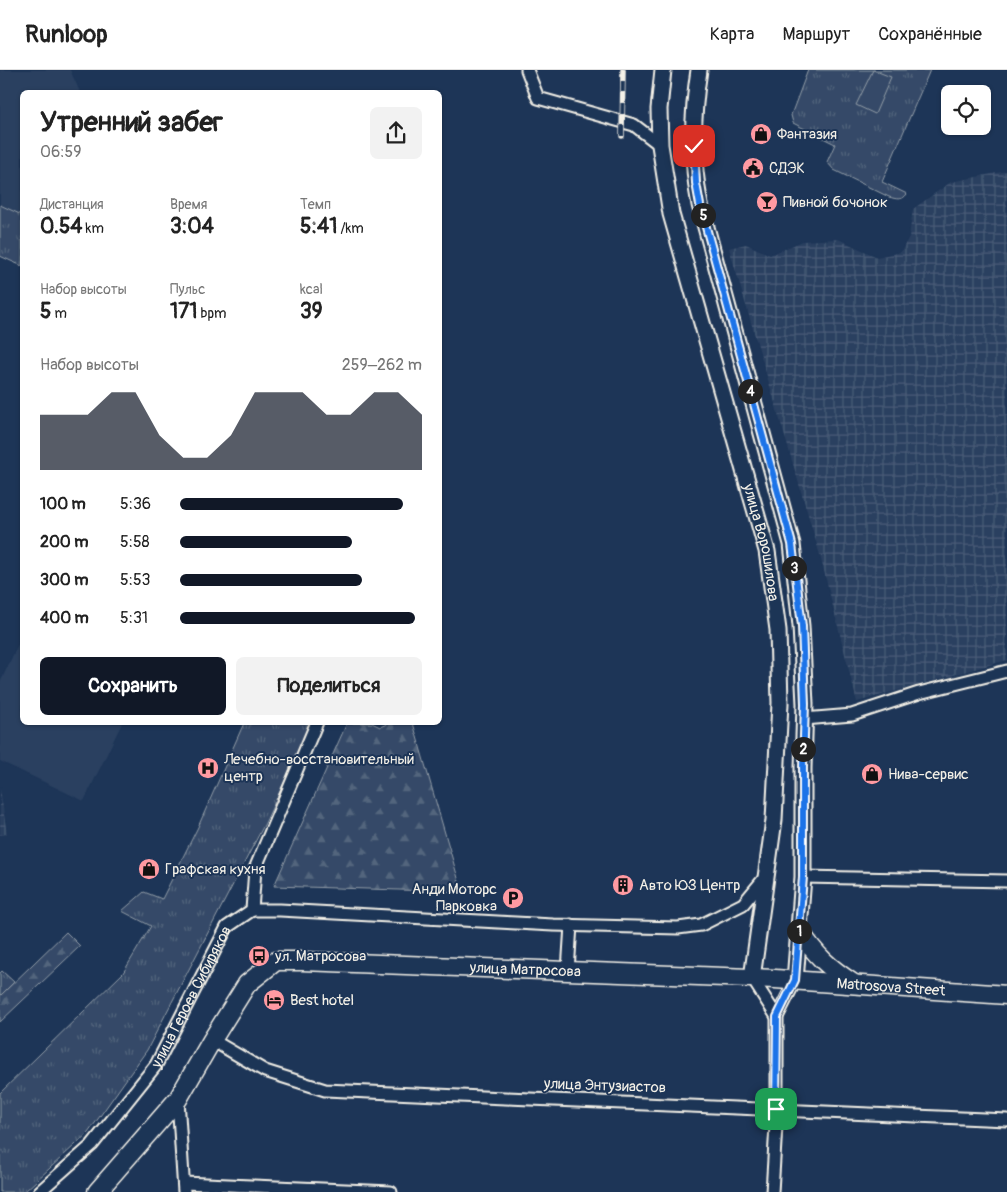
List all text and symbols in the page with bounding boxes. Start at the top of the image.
text: Runloop [25,20,108,49]
text: Карта [710,23,754,46]
text: Маршрут [782,23,850,46]
text: Сохранённые [878,23,982,46]
map controls [941,85,991,135]
button: locate [941,85,991,135]
text: Утренний забег [40,105,223,140]
button: share [370,107,422,159]
shop icon: Фантазия [749,122,773,146]
pin [673,125,715,167]
place label: Фантазия [777,125,837,144]
icon: check [680,132,708,160]
text: 06:59 [40,142,81,162]
public building icon: СДЭК [741,156,765,180]
place label: СДЭК [769,159,805,178]
bar icon: Пивной бочонок [755,190,779,214]
place label: Пивной бочонок [783,193,888,212]
text: Дистанция [40,196,104,213]
text: Время [170,196,207,213]
text: Темп [300,196,331,213]
pin: 5 [690,202,716,228]
text: 5 [700,207,707,224]
text: 0.54 [40,213,83,240]
text: 3:04 [170,213,214,240]
text: 5:41 [300,213,337,240]
text: km [83,220,104,237]
text: /km [337,220,364,237]
text: Набор высоты [40,281,127,298]
text: Пульс [170,281,205,298]
text: kcal [300,281,323,298]
text: 5 [40,298,51,325]
text: 171 [170,298,198,325]
text: 39 [300,298,323,325]
text: m [51,305,67,322]
text: bpm [198,305,226,322]
text: Набор высоты [40,355,139,375]
text: 259–262 m [342,355,422,375]
pin: 4 [738,378,762,404]
text: 4 [746,383,755,400]
street label: улица Ворошилова [739,481,783,602]
text: 100 m [40,494,86,514]
text: 5:36 [120,494,151,514]
text: 200 m [40,532,88,552]
text: 5:58 [120,532,150,552]
pin: 3 [782,556,806,580]
text: 3 [791,560,798,577]
text: 300 m [40,570,88,590]
text: 5:53 [120,570,151,590]
text: 400 m [40,608,89,628]
text: 5:31 [120,608,148,628]
button: Сохранить [40,657,226,715]
button: Поделиться [236,657,422,715]
pin: 2 [790,736,816,762]
text: 2 [800,741,807,758]
place label: Лечебно-восстановительный центр [223,750,414,786]
hospital icon: Лечебно-восстановительный центр [196,756,220,780]
shop icon: Нива-сервис [860,762,884,786]
place label: Нива-сервис [888,765,969,784]
shop icon: Графская кухня [137,857,161,881]
place label: Графская кухня [165,860,266,879]
building icon: Авто ЮЗ Центр [611,873,635,897]
place label: Авто ЮЗ Центр [639,876,740,895]
place label: Анди Моторс Парковка [412,880,497,916]
parking icon: Анди Моторс Парковка [501,886,525,910]
pin: 1 [786,918,812,944]
street label: улица Героев Сибиряков [146,923,235,1072]
text: 1 [797,923,802,940]
bus stop icon: ул. Матросова [247,944,271,968]
place label: ул. Матросова [274,947,366,966]
street label: улица Матросова [468,958,581,981]
street label: Matrosova Street [836,974,947,1000]
hotel icon: Best hotel [262,988,286,1012]
place label: Best hotel [290,991,354,1010]
street label: улица Энтузиастов [543,1074,666,1098]
pin [755,1088,797,1130]
icon: arrive [762,1095,790,1123]

